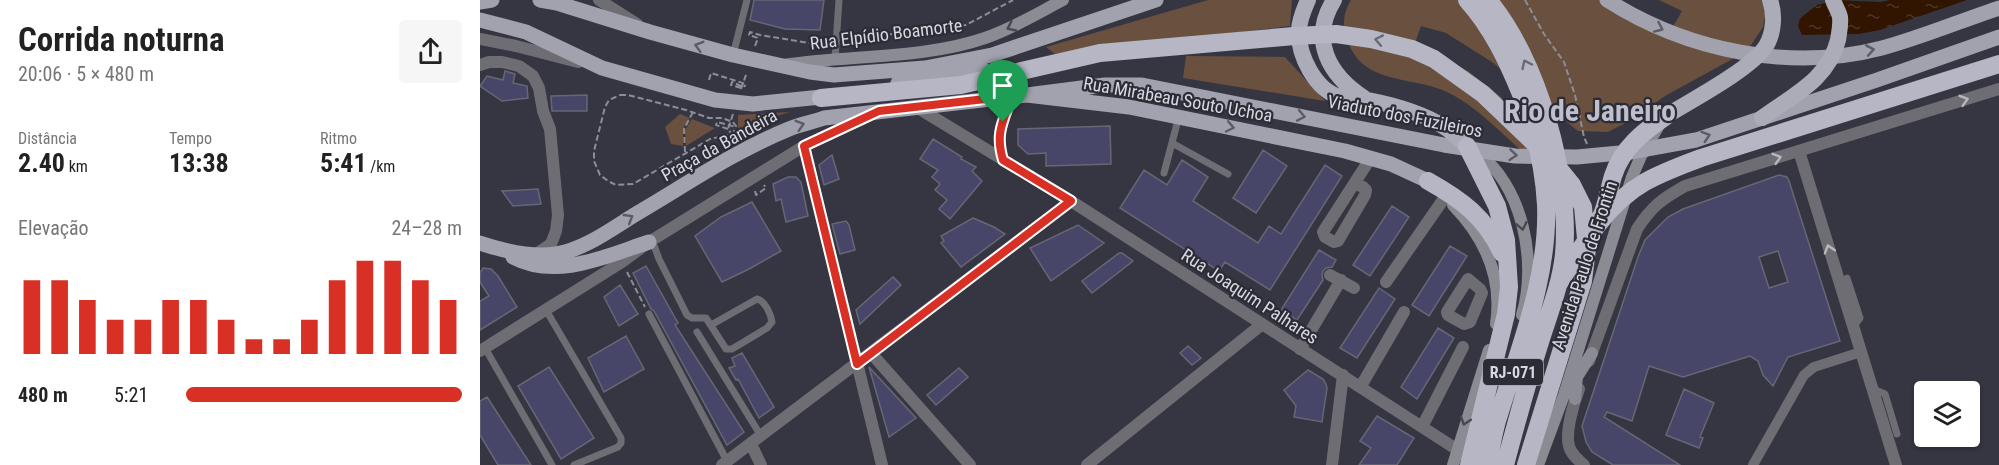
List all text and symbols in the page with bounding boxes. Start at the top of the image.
street label: Rua Elpídio Boamorte [809,14,963,54]
one-way arrow [1007,19,1018,31]
text: Corrida noturna [18,20,225,59]
button: share [399,20,462,83]
one-way arrow [1652,20,1663,32]
one-way arrow [1374,34,1384,47]
one-way arrow [694,41,705,53]
one-way arrow [1865,44,1875,57]
pin [977,60,1028,122]
one-way arrow [1521,60,1533,71]
text: 20:06 · 5 × 480 m [18,62,154,86]
icon: arrive [986,69,1019,102]
street label: Rua Mirabeau Souto Uchoa [1082,72,1274,126]
street label: Viaduto dos Fuzileiros [1326,91,1484,141]
district label: Rio de Janeiro [1504,93,1676,128]
one-way arrow [1958,95,1969,107]
street label: Praça da Bandeira [658,105,780,185]
one-way arrow [1295,109,1305,122]
one-way arrow [794,120,805,133]
one-way arrow [1224,120,1234,133]
text: Distância [18,129,77,148]
text: Tempo [169,129,212,148]
text: Ritmo [320,129,357,148]
one-way arrow [1700,131,1711,144]
text: 2.40 [18,148,65,178]
text: 13:38 [169,148,229,178]
text: 5:41 [320,148,367,178]
one-way arrow [1508,148,1518,161]
one-way arrow [1771,153,1782,165]
text: km [65,157,88,176]
text: /km [367,157,395,176]
street label: Avenida Paulo de Frontin [1547,178,1621,352]
one-way arrow [623,214,633,226]
text: Elevação [18,216,89,240]
text: 24–28 m [391,216,462,240]
one-way arrow [1515,220,1528,230]
street label: Rua Joaquim Palhares [1178,244,1322,348]
one-way arrow [1824,244,1836,255]
road number: RJ-071 [1483,359,1543,385]
map controls [1914,381,1980,447]
button: layers [1914,381,1980,447]
text: 480 m [18,383,68,407]
text: 5:21 [114,383,148,407]
one-way arrow [1460,415,1473,426]

